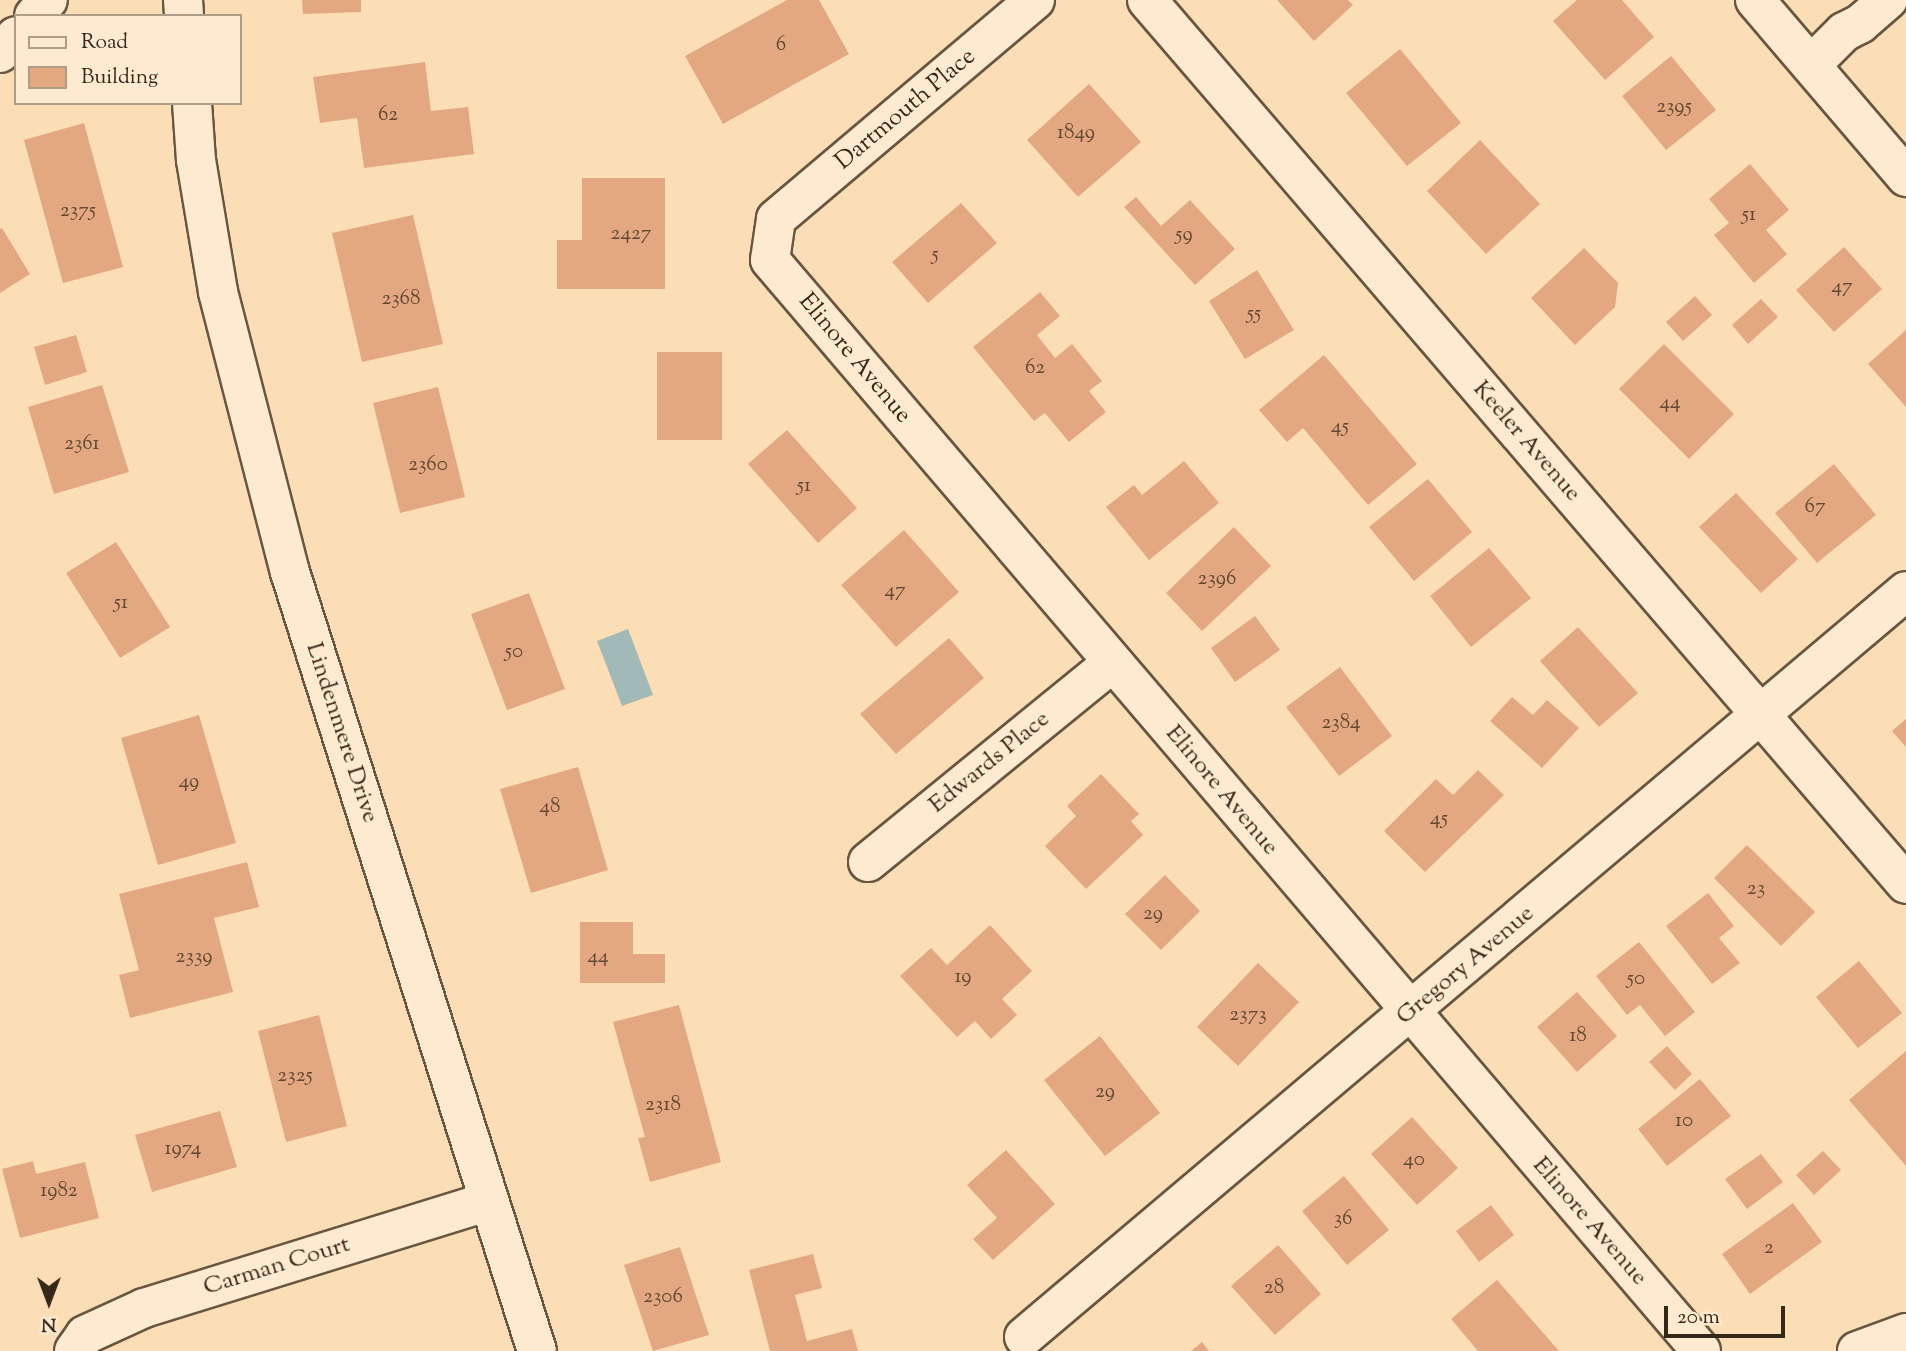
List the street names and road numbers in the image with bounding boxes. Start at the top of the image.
street label: Dartmouth Place [830,43,982,177]
street label: Elinore Avenue [791,288,917,430]
street label: Keeler Avenue [1466,376,1586,508]
street label: Lindenmere Drive [298,639,384,827]
street label: Edwards Place [924,706,1056,820]
street label: Elinore Avenue [1158,720,1284,862]
street label: Gregory Avenue [1391,900,1541,1032]
street label: Elinore Avenue [1525,1152,1653,1292]
street label: Carman Court [200,1231,354,1303]

